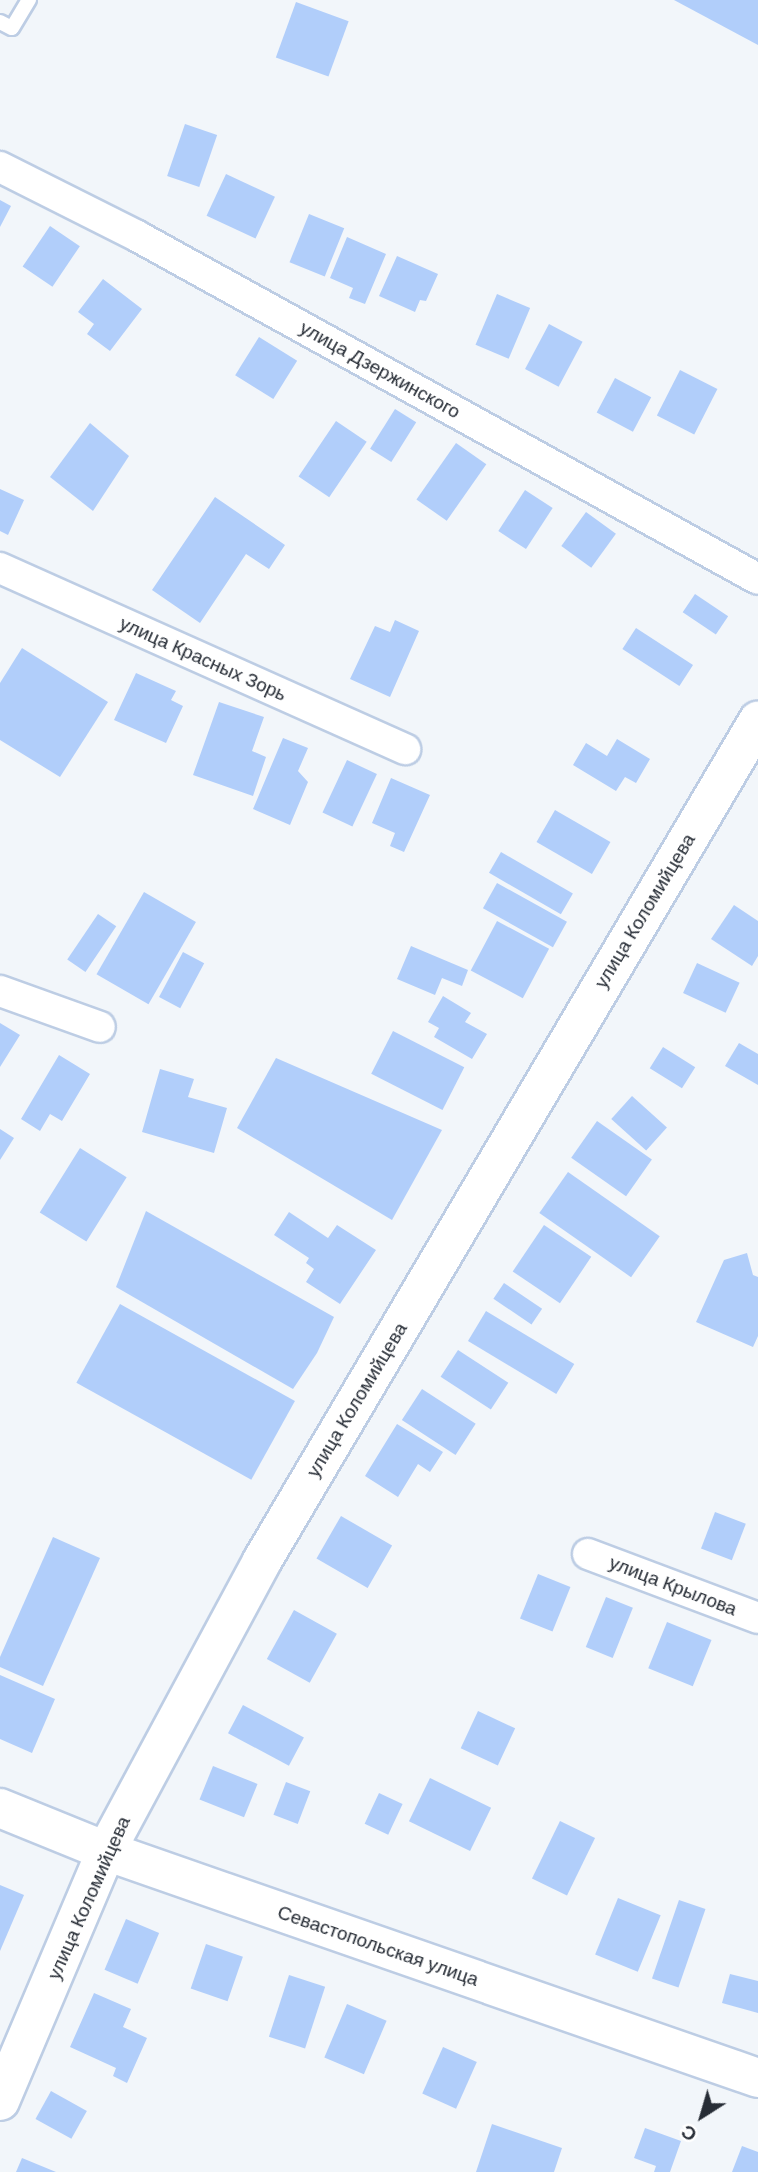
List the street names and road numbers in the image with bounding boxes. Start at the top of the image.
street label: улица Дзержинского [296,316,464,424]
street label: улица Красных Зорь [116,612,290,706]
street label: улица Коломийцева [590,830,700,992]
street label: улица Коломийцева [302,1319,412,1481]
street label: улица Крылова [606,1551,740,1621]
street label: улица Коломийцева [43,1813,135,1983]
street label: Севастопольская улица [274,1901,482,1991]

